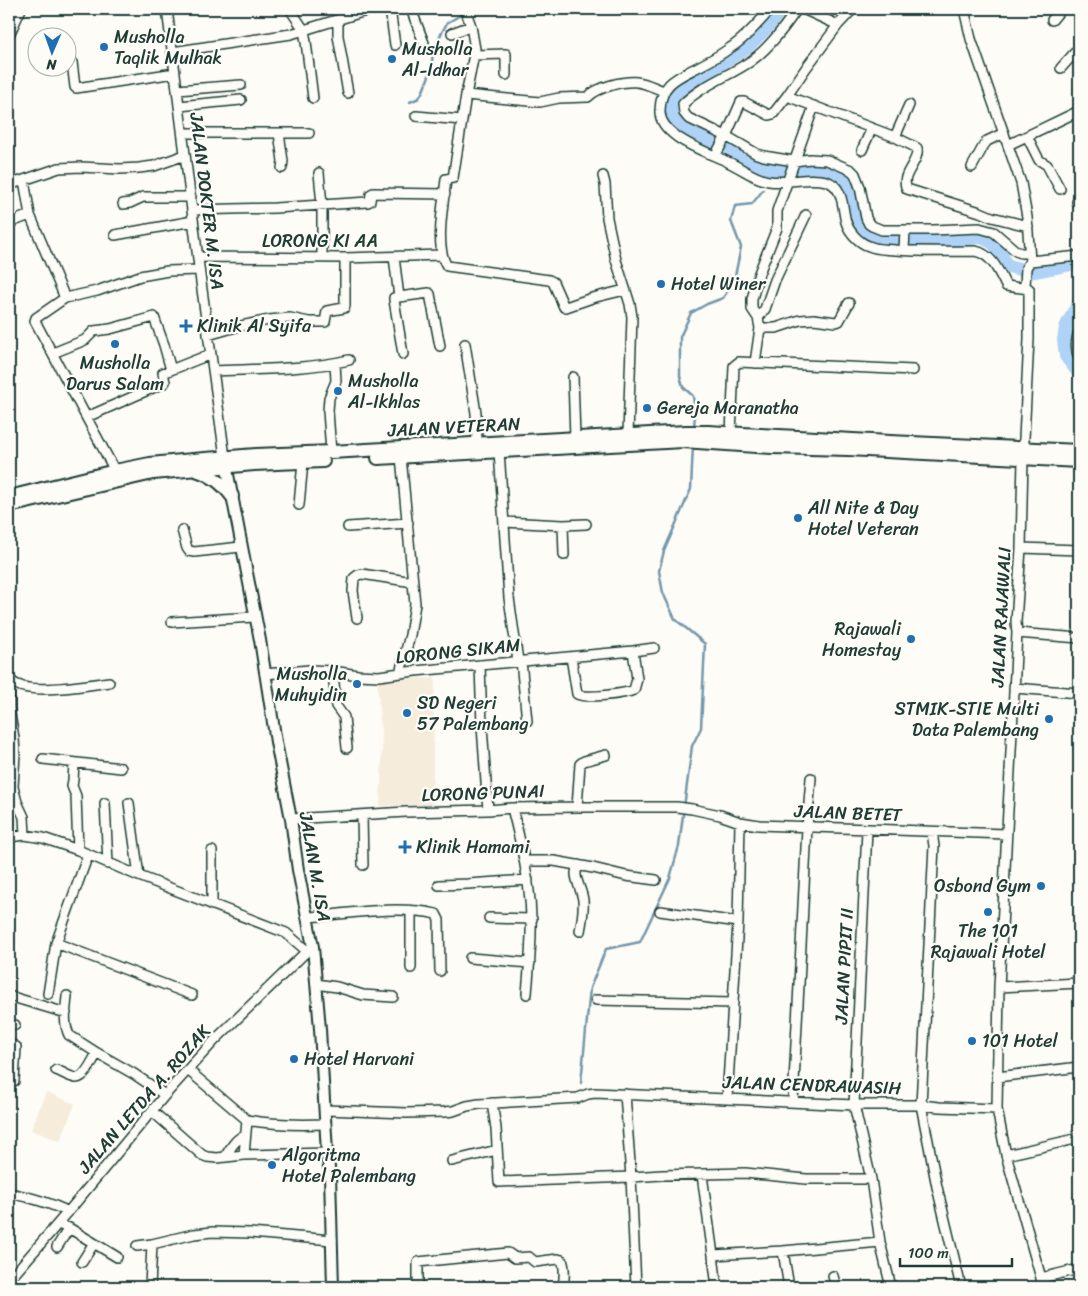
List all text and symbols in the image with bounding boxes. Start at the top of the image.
place label: Musholla Taqlik Mulhak [114,21,222,74]
north arrow [28,28,78,78]
place label: Musholla Al-Idhar [401,33,473,86]
marker: Musholla Taqlik Mulhak [98,41,110,53]
text: N [46,52,58,77]
marker: Musholla Al-Idhar [386,53,398,65]
street label: JALAN DOKTER M. ISA [180,110,234,291]
street label: LORONG KI AA [262,225,378,257]
place label: Hotel Winer [671,268,767,300]
marker: Hotel Winer [655,278,667,290]
place label: Klinik Al Syifa [197,310,312,342]
marker: Klinik Al Syifa [179,319,193,333]
marker: Musholla Darus Salam [109,338,121,350]
place label: Musholla Darus Salam [66,347,164,400]
place label: Musholla Al-Ikhlas [347,365,421,418]
marker: Musholla Al-Ikhlas [332,385,344,397]
place label: Gereja Maranatha [657,392,799,424]
marker: Gereja Maranatha [641,402,653,414]
street label: JALAN VETERAN [386,408,522,447]
place label: All Nite & Day Hotel Veteran [807,492,919,545]
marker: All Nite & Day Hotel Veteran [792,512,804,524]
street label: JALAN RAJAWALI [981,546,1021,689]
place label: Rajawali Homestay [822,613,902,666]
street label: LORONG SIKAM [394,629,522,673]
marker: Rajawali Homestay [905,633,917,645]
place label: Musholla Muhyidin [275,658,347,711]
marker: Musholla Muhyidin [351,678,363,690]
place label: SD Negeri 57 Palembang [417,687,529,740]
place label: STMIK-STIE Multi Data Palembang [894,693,1040,746]
marker: SD Negeri 57 Palembang [401,707,413,719]
marker: STMIK-STIE Multi Data Palembang [1043,713,1055,725]
street label: LORONG PUNAI [421,775,546,811]
street label: JALAN BETET [793,795,903,831]
street label: JALAN M. ISA [289,809,340,924]
place label: Klinik Hamami [416,831,530,863]
marker: Klinik Hamami [398,840,412,854]
place label: Osbond Gym [934,870,1031,902]
marker: Osbond Gym [1035,880,1047,892]
marker: The 101 Rajawali Hotel [982,906,994,918]
street label: JALAN PIPIT II [825,907,863,1026]
place label: The 101 Rajawali Hotel [931,915,1046,968]
street label: JALAN LETDA A. ROZAK [69,1017,219,1182]
place label: 101 Hotel [982,1025,1059,1057]
marker: 101 Hotel [966,1035,978,1047]
place label: Hotel Harvani [304,1043,415,1075]
marker: Hotel Harvani [288,1053,300,1065]
street label: JALAN CENDRAWASIH [721,1066,902,1104]
place label: Algoritma Hotel Palembang [281,1139,416,1192]
marker: Algoritma Hotel Palembang [266,1159,278,1171]
scale bar [900,1236,1013,1268]
text: 100 m [908,1240,949,1266]

